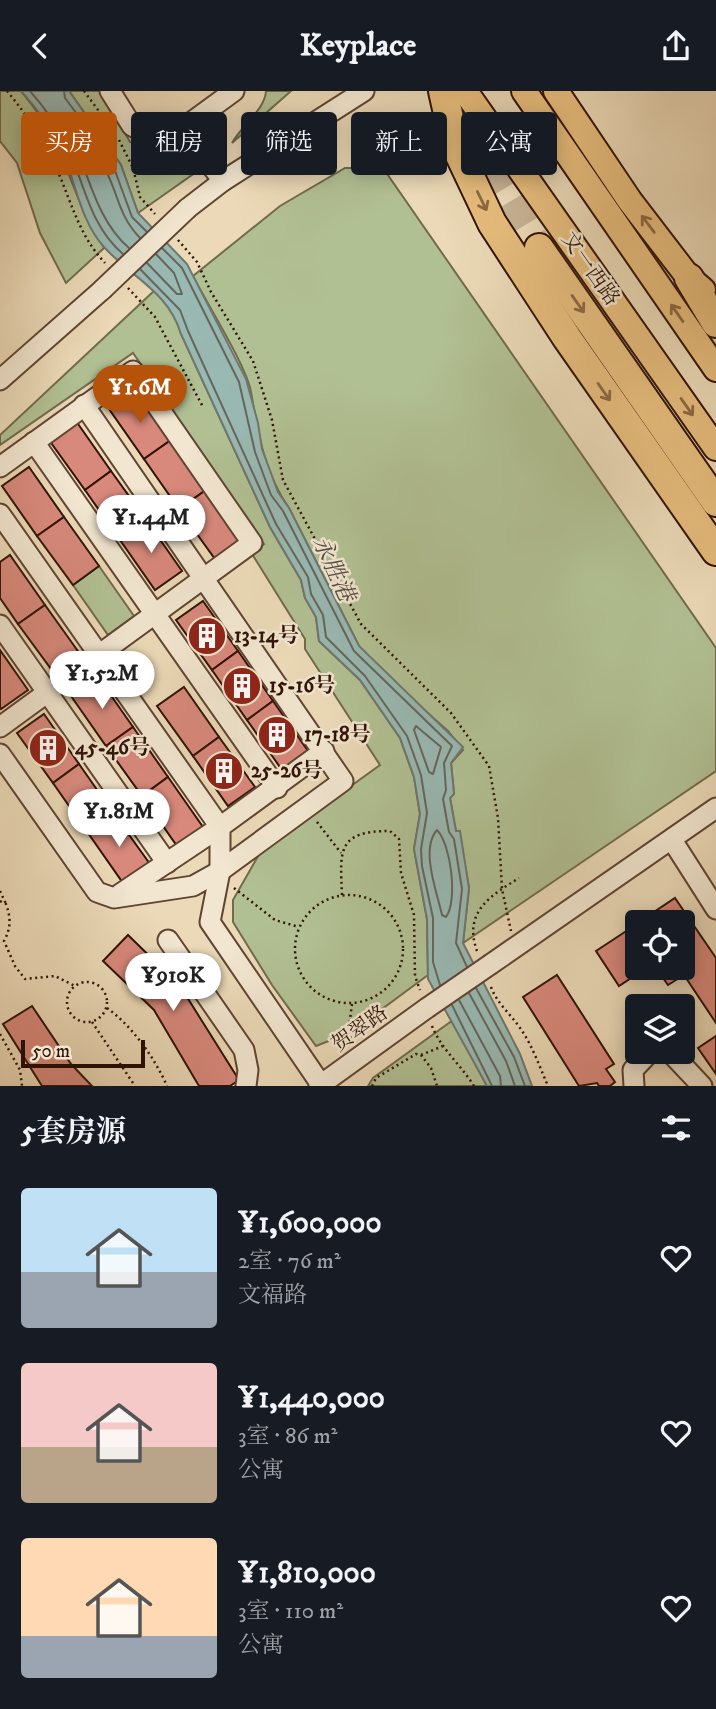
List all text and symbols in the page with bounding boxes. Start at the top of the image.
text: Keyplace [300,26,416,66]
icon: back [21,27,59,65]
icon: share [657,27,695,65]
chip: 买房 [21,112,117,175]
chip: 租房 [131,112,227,175]
chip: 筛选 [241,112,337,175]
chip: 新上 [351,112,447,175]
chip: 公寓 [461,112,557,175]
one-way arrow [475,190,489,211]
one-way arrow [640,215,655,234]
street label: 文一西路 [555,227,625,311]
one-way arrow [571,294,585,313]
one-way arrow [670,304,684,323]
pin: ¥1.6M [91,365,189,425]
text: ¥1.6M [109,373,171,402]
one-way arrow [597,382,611,401]
one-way arrow [680,397,694,416]
pin: ¥1.44M [94,496,208,555]
text: ¥1.44M [112,503,190,532]
water label: 永胜港 [305,532,362,609]
building icon: 13-14号 [186,615,228,657]
place label: 13-14号 [234,623,299,649]
pin: ¥1.52M [45,651,159,711]
text: ¥1.52M [66,659,138,688]
building icon: 15-16号 [221,665,263,707]
place label: 15-16号 [269,673,335,699]
building icon: 17-18号 [256,714,298,756]
place label: 17-18号 [304,722,371,748]
building icon: 45-46号 [27,727,69,769]
place label: 45-46号 [75,735,150,761]
building icon: 25-26号 [203,750,245,792]
place label: 25-26号 [251,758,322,784]
pin: ¥1.81M [62,789,176,849]
text: ¥1.81M [84,797,154,826]
map controls [625,910,695,1064]
button: locate [625,910,695,980]
pin: ¥910K [124,953,222,1013]
text: ¥910K [141,961,205,990]
button: layers [625,994,695,1064]
street label: 贺翠路 [327,1000,393,1058]
scale bar [21,1037,145,1069]
text: 50 m [32,1040,70,1063]
icon: filters [657,1109,695,1147]
text: 5套房源 [21,1114,126,1151]
text: ¥1,600,000 [238,1205,382,1242]
icon: home [77,1216,161,1300]
icon: heart [657,1239,695,1277]
text: 2室 · 76 m² [238,1247,341,1276]
text: 文福路 [238,1281,307,1310]
text: ¥1,440,000 [238,1380,385,1417]
icon: home [77,1391,161,1475]
icon: heart [657,1414,695,1452]
text: 3室 · 86 m² [238,1422,337,1451]
text: 公寓 [238,1456,284,1485]
text: ¥1,810,000 [238,1555,376,1592]
icon: home [77,1566,161,1650]
icon: heart [657,1589,695,1627]
text: 3室 · 110 m² [238,1597,343,1626]
text: 公寓 [238,1631,284,1660]

